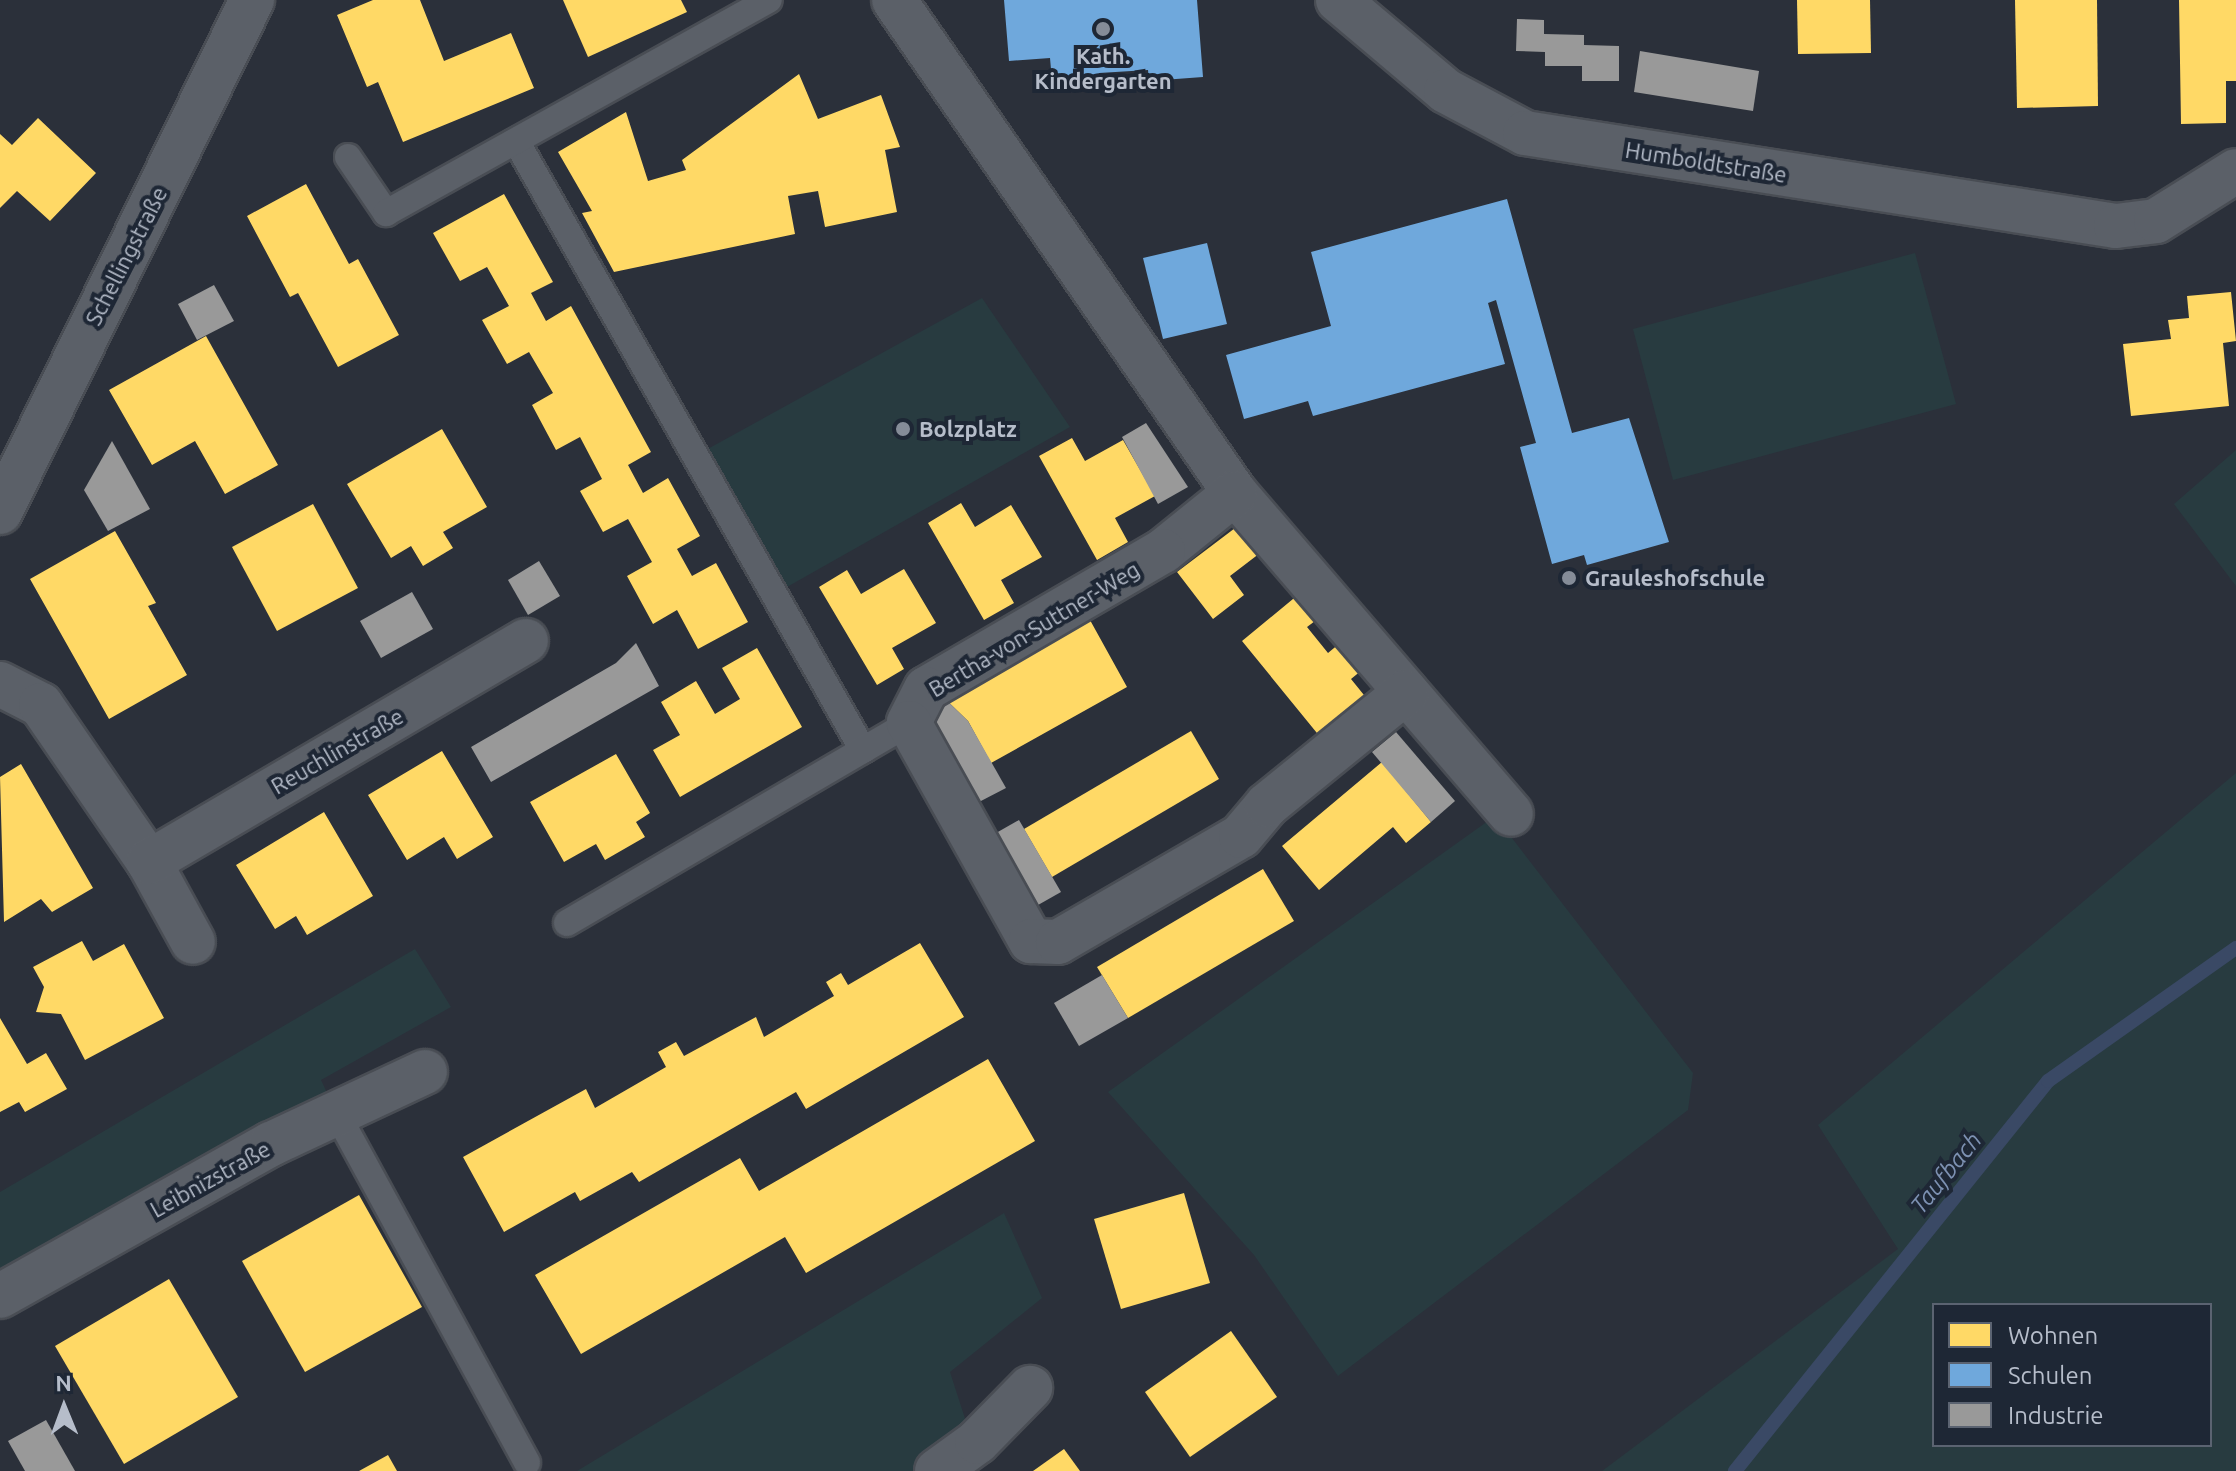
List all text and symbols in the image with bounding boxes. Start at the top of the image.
marker: Kath. Kindergarten [1094,20,1112,38]
place label: Kath. Kindergarten [1034,42,1172,94]
street label: Humboldtstraße [1623,136,1789,188]
street label: Schellingstraße [80,182,172,330]
place label: Bolzplatz [919,416,1017,442]
marker: Bolzplatz [894,420,912,438]
street label: Bertha-von-Suttner-Weg [924,556,1144,702]
place label: Grauleshofschule [1585,565,1765,591]
marker: Grauleshofschule [1560,569,1578,587]
street label: Reuchlinstraße [266,703,408,799]
water label: Taufbach [1904,1126,1988,1220]
street label: Leibnizstraße [146,1135,274,1223]
legend [1932,1303,2212,1447]
text: Wohnen [2008,1322,2098,1349]
text: Schulen [2008,1362,2092,1389]
north arrow [24,1367,104,1447]
text: N [55,1370,72,1395]
text: Industrie [2008,1402,2104,1429]

